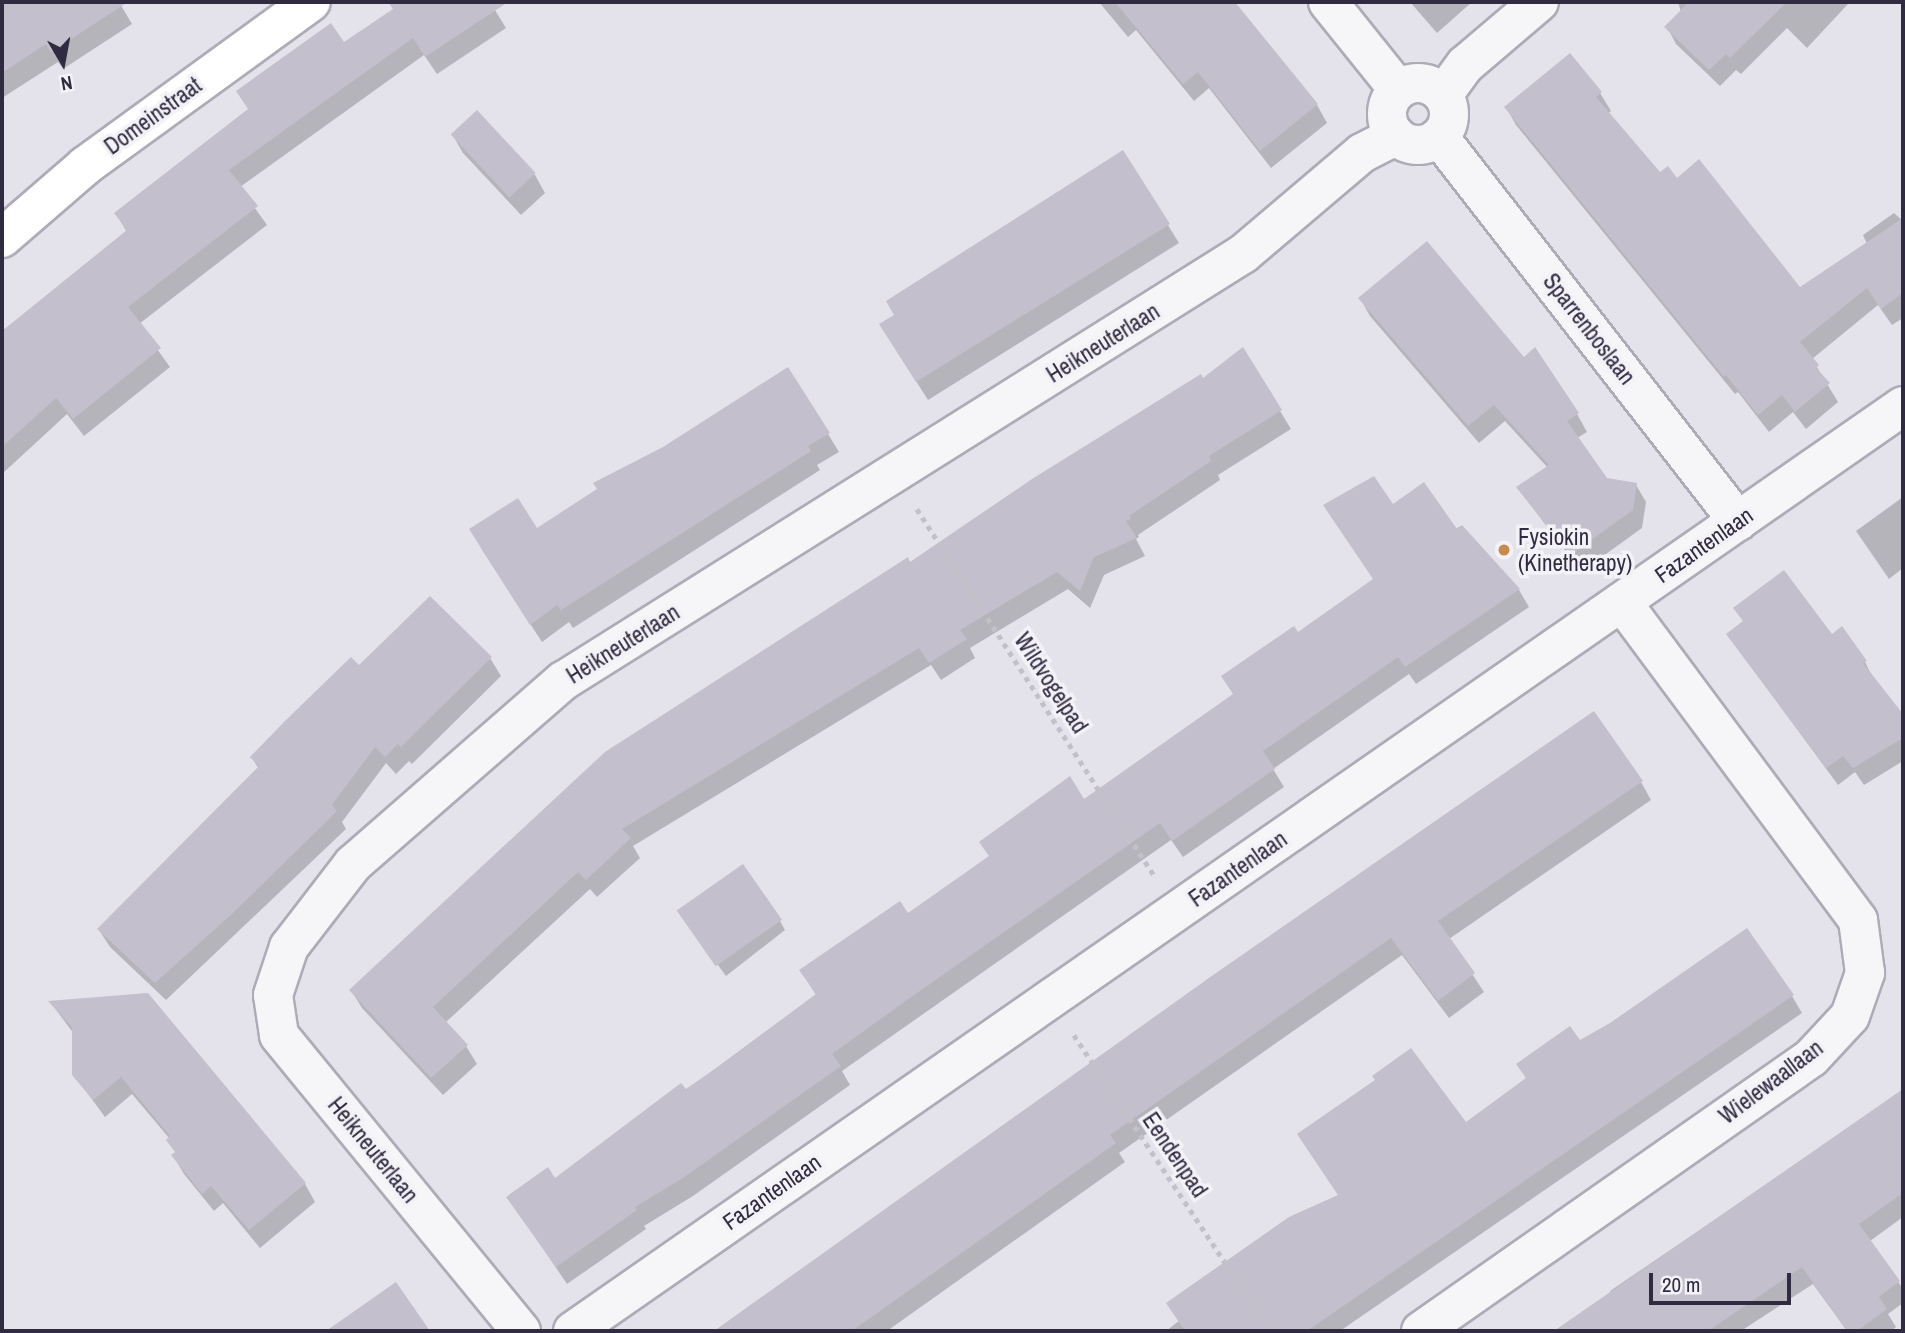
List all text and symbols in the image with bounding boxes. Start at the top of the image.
north arrow [28,28,98,98]
text: N [59,70,74,97]
street label: Domeinstraat [99,72,207,160]
street label: Sparrenboslaan [1537,268,1641,390]
street label: Heikneuterlaan [1041,297,1165,389]
street label: Fazantenlaan [1650,501,1758,589]
place label: Fysiokin (Kinetherapy) [1518,523,1632,577]
marker: Fysiokin (Kinetherapy) [1496,542,1512,558]
street label: Heikneuterlaan [561,598,685,690]
street label: Wildvogelpad [1008,628,1094,738]
street label: Fazantenlaan [1184,825,1292,913]
street label: Wielewaallaan [1714,1034,1828,1130]
street label: Heikneuterlaan [322,1092,424,1208]
street label: Eendenpad [1137,1107,1213,1203]
street label: Fazantenlaan [718,1148,826,1236]
scale bar [1653,1260,1795,1304]
text: 20 m [1662,1270,1700,1299]

